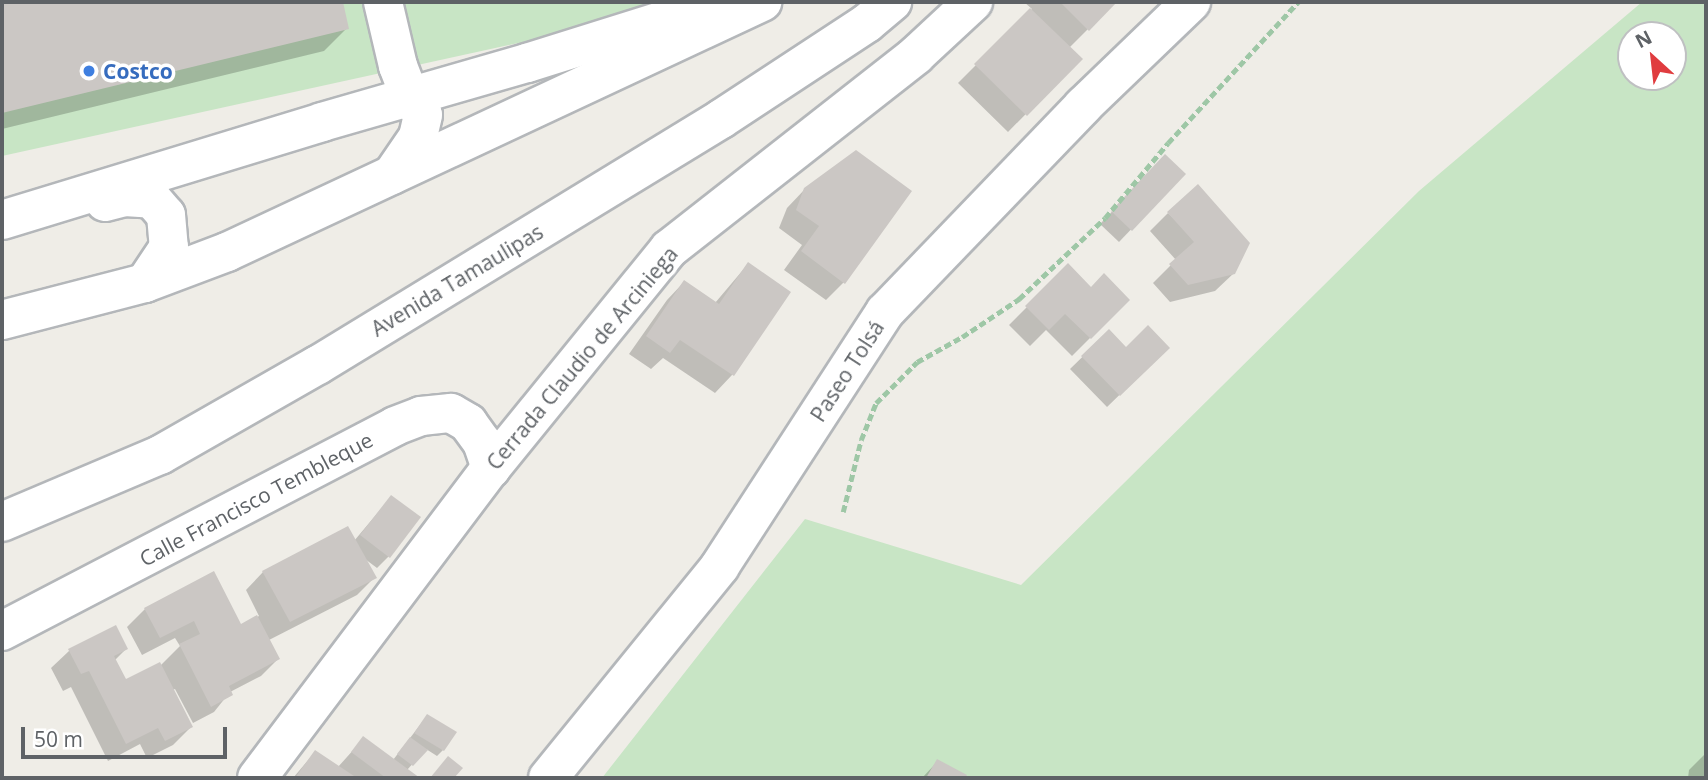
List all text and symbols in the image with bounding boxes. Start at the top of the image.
north arrow [1617,21,1687,91]
text: N [1631,24,1656,54]
place label: Costco [103,58,173,84]
marker: Costco [81,63,97,79]
street label: Avenida Tamaulipas [366,219,548,341]
street label: Cerrada Claudio de Arciniega [481,241,683,475]
street label: Paseo Tolsá [805,316,889,426]
street label: Calle Francisco Tembleque [135,427,377,571]
scale bar [24,714,231,758]
text: 50 m [34,725,83,753]

